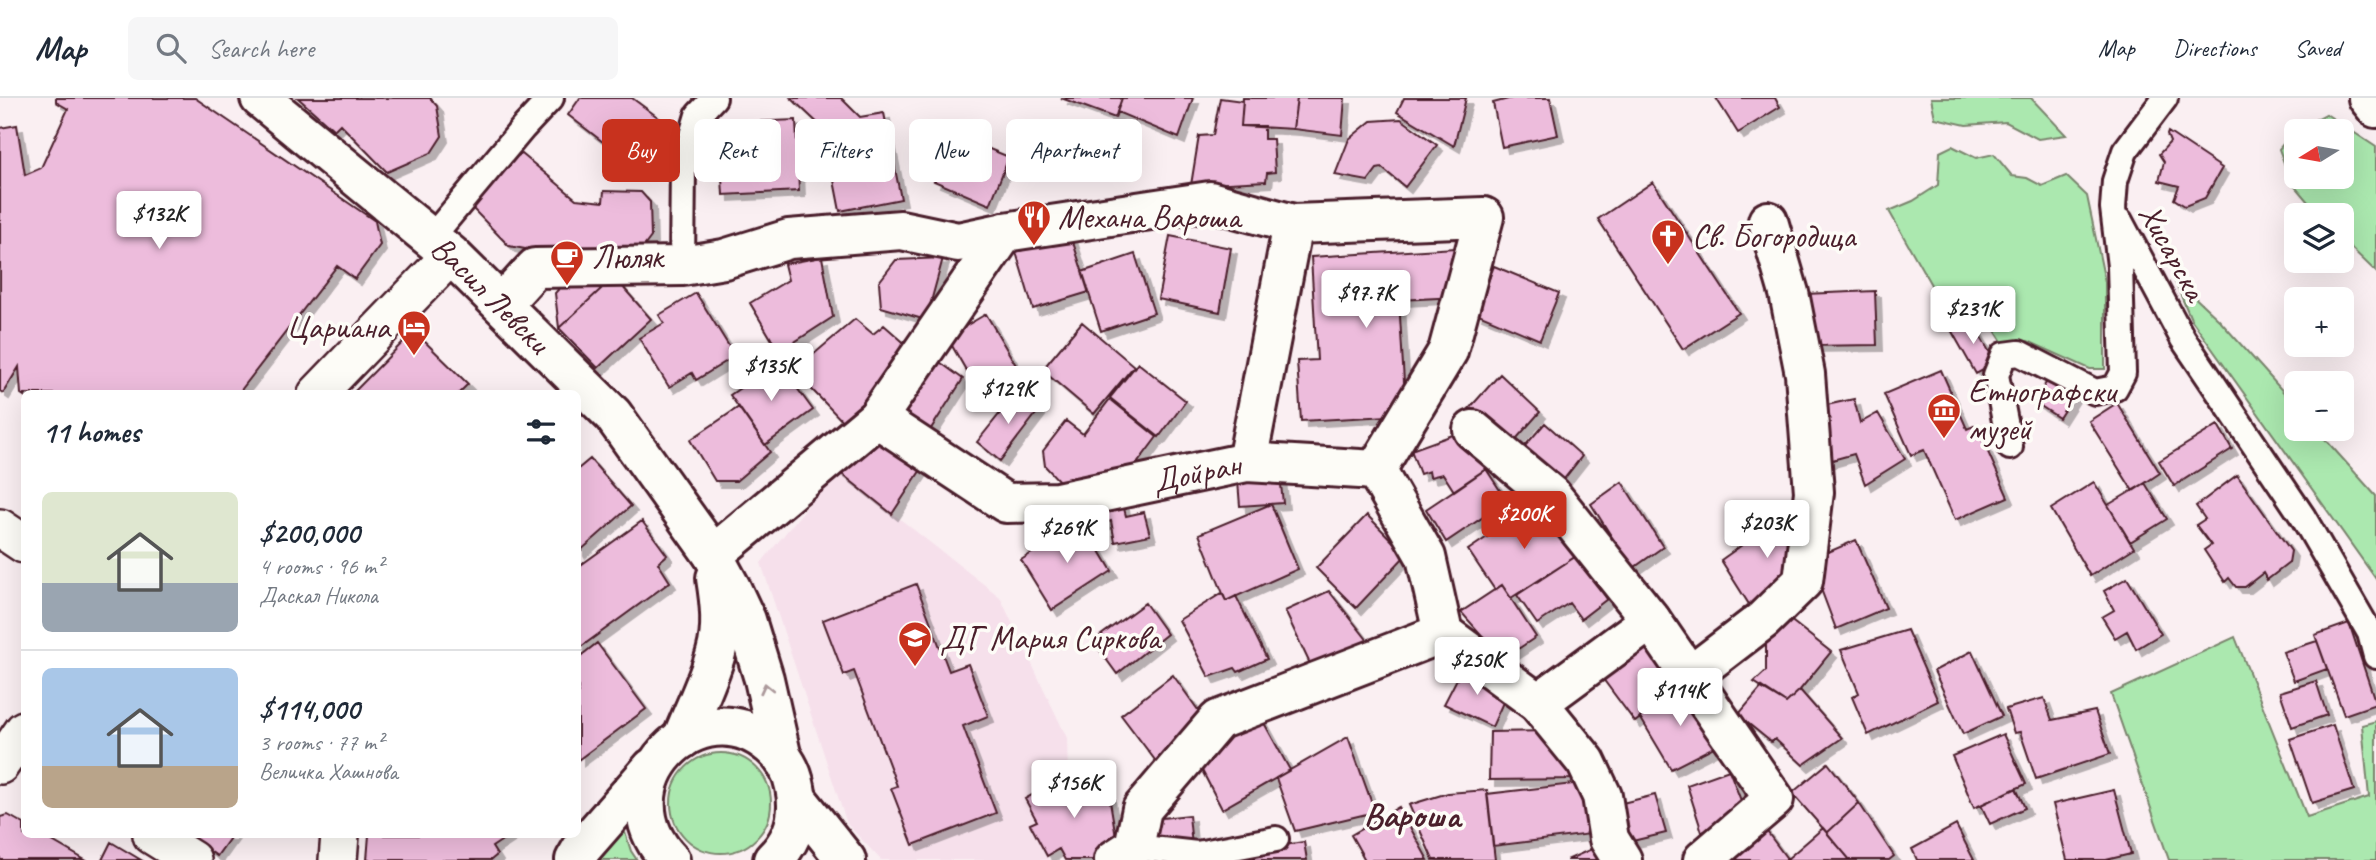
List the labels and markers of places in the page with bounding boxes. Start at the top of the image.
pin: $132K [110,192,208,251]
place label: Механа Вароша [1058,196,1243,238]
restaurant icon: Механа Вароша [1015,198,1053,247]
place label: Св. Богородица [1692,215,1857,257]
church icon: Св. Богородица [1649,217,1687,266]
place label: Люляк [592,236,666,278]
cafe icon: Люляк [548,238,586,287]
pin: $97.7K [1309,271,1423,330]
pin: $231K [1924,286,2022,346]
place label: Цариана [286,306,393,348]
hotel icon: Цариана [395,308,433,357]
pin: $135K [722,344,820,403]
pin: $129K [959,366,1057,426]
place label: Етнографски музей [1968,370,2119,450]
museum icon: Етнографски музей [1925,391,1963,440]
pin: $200K [1475,491,1573,551]
pin: $203K [1718,500,1816,560]
pin: $269K [1018,505,1116,565]
place label: ДГ Мария Сиркова [940,617,1163,659]
school or university icon: ДГ Мария Сиркова [896,619,934,668]
pin: $250K [1428,638,1526,697]
pin: $114K [1631,668,1729,728]
pin: $156K [1025,760,1123,820]

